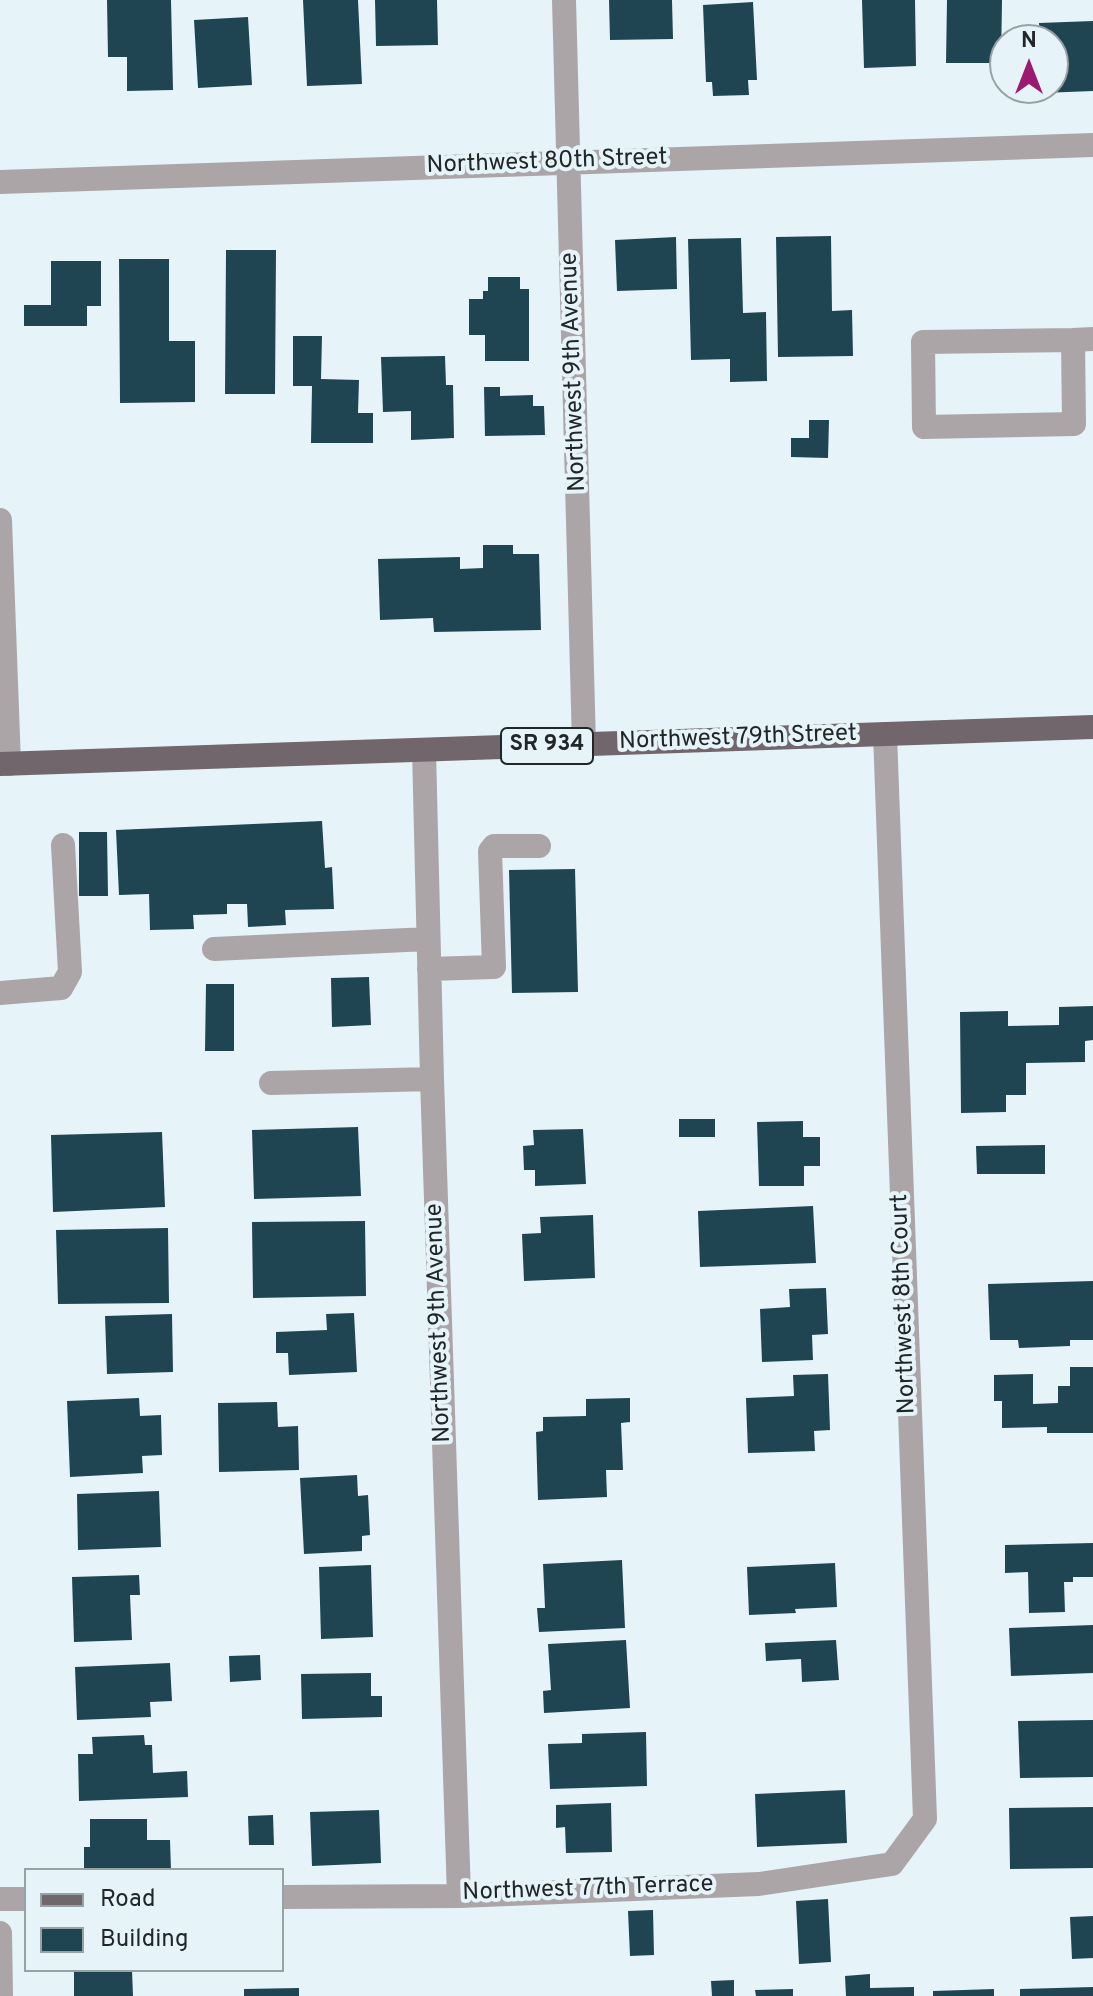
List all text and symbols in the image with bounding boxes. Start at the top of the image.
north arrow [989,24,1069,104]
text: N [1021,28,1037,55]
street label: Northwest 80th Street [426,144,668,182]
street label: Northwest 9th Avenue [556,252,594,492]
street label: Northwest 79th Street [619,720,857,758]
road number: SR 934 [501,728,593,764]
street label: Northwest 8th Court [887,1193,923,1415]
street label: Northwest 9th Avenue [421,1203,459,1443]
legend [24,1868,284,1972]
street label: Northwest 77th Terrace [462,1871,714,1909]
text: Road [100,1885,156,1915]
text: Building [100,1925,189,1955]

